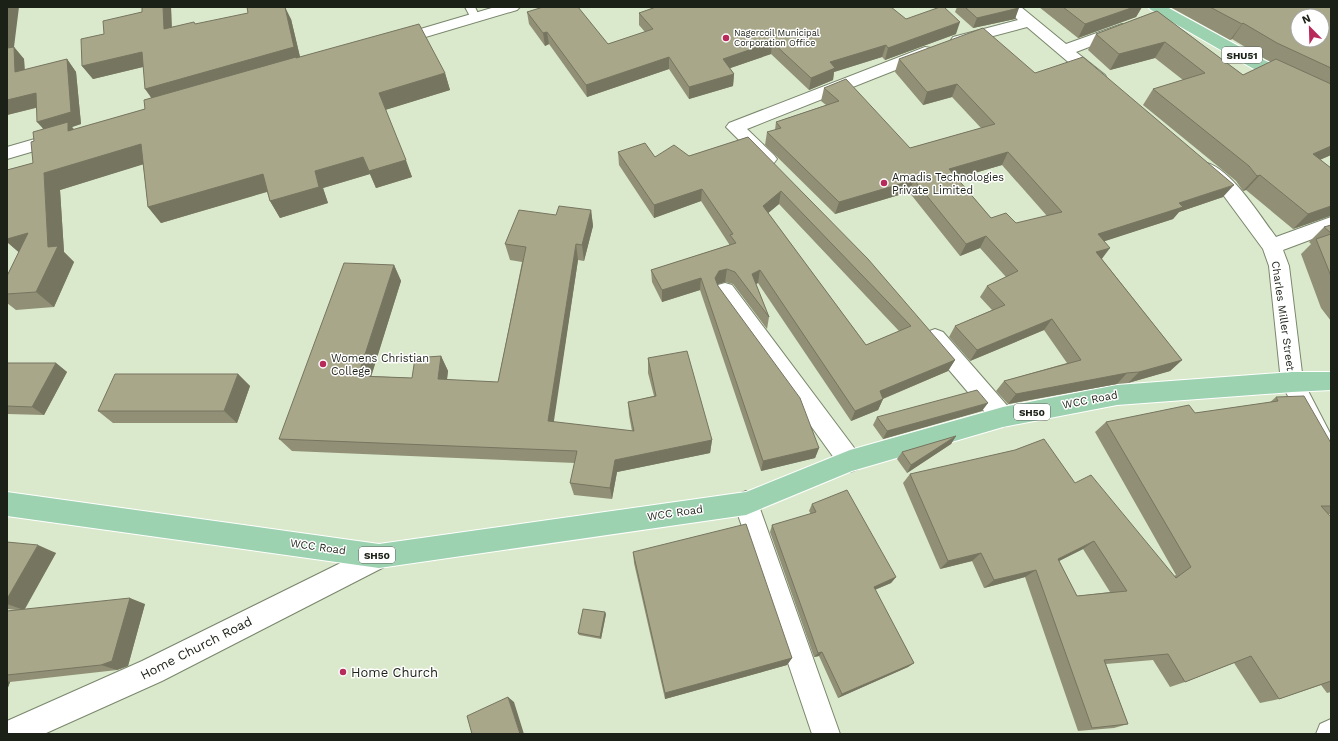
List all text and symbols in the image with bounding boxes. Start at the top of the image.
north arrow [1290,8,1330,48]
text: N [1300,12,1313,27]
place label: Nagercoil Municipal Corporation Office [734,28,820,48]
marker: Nagercoil Municipal Corporation Office [721,33,731,43]
road number: SHU51 [1222,47,1262,63]
place label: Amadis Technologies Private Limited [892,171,1004,197]
marker: Amadis Technologies Private Limited [879,178,889,188]
street label: Charles Miller Street [1269,260,1297,372]
place label: Womens Christian College [331,352,429,378]
marker: Womens Christian College [318,359,328,369]
street label: WCC Road [1061,388,1119,412]
road number: SH50 [1014,404,1050,420]
street label: WCC Road [646,503,704,523]
street label: WCC Road [289,537,347,557]
road number: SH50 [359,547,395,563]
street label: Home Church Road [138,613,254,683]
place label: Home Church [351,665,438,680]
marker: Home Church [338,667,348,677]

